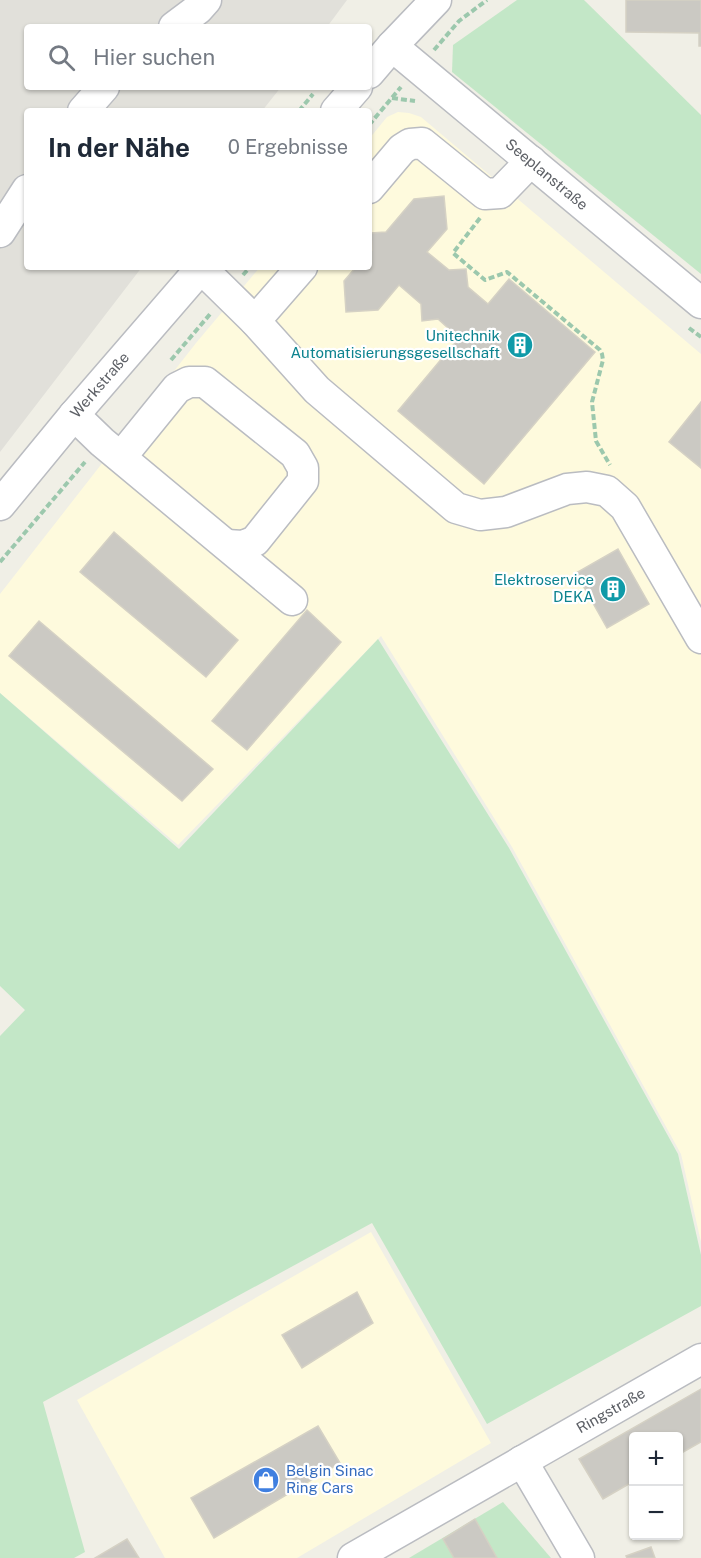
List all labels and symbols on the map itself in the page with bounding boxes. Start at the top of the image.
street label: Seeplanstraße [502,135,591,213]
place label: Unitechnik Automatisierungsgesellschaft [291,327,500,361]
building icon: Unitechnik Automatisierungsgesellschaft [505,330,535,360]
street label: Werkstraße [67,349,132,421]
place label: Elektroservice DEKA [494,571,594,605]
building icon: Elektroservice DEKA [598,574,628,604]
street label: Ringstraße [573,1384,648,1436]
place label: Belgin Sinac Ring Cars [286,1462,374,1496]
shop icon: Belgin Sinac Ring Cars [251,1465,281,1495]

